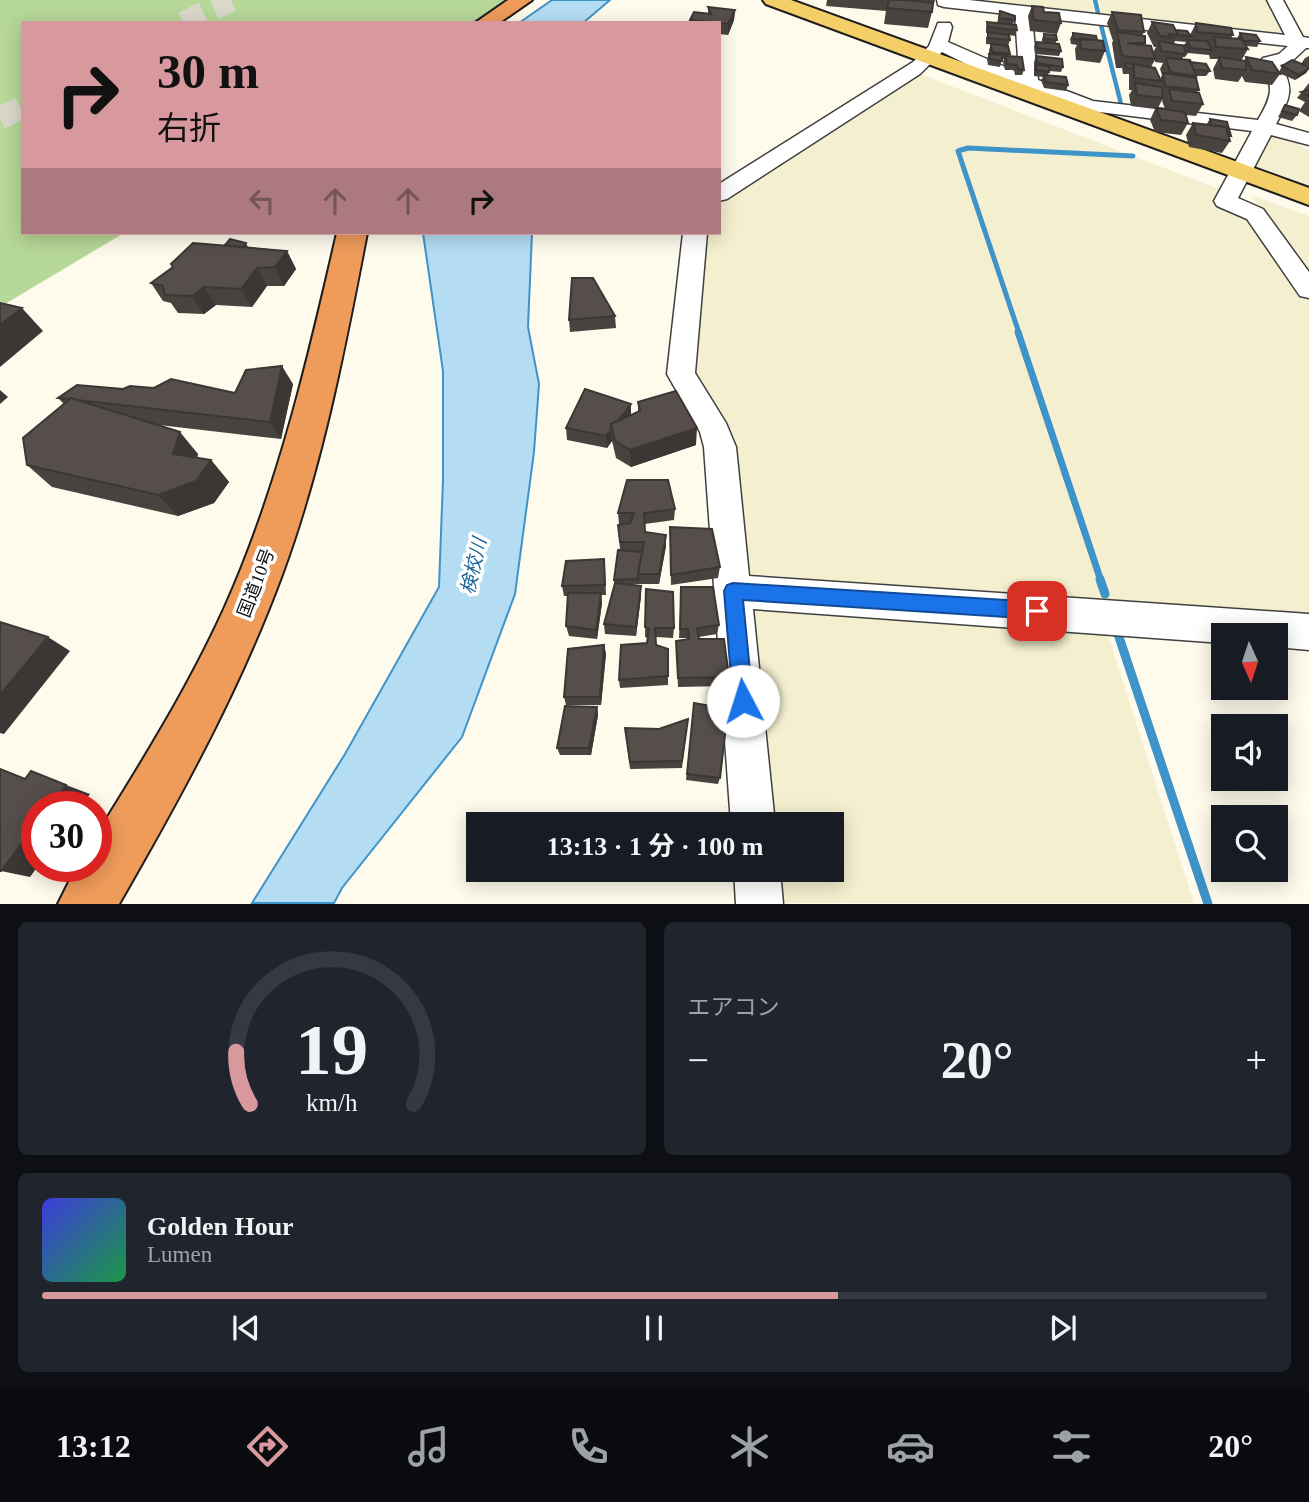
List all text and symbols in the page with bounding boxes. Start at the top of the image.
text: 30 m [157,44,259,99]
icon: right [42,49,133,140]
text: 右折 [157,110,221,146]
icon: left [243,182,281,220]
icon: ahead [316,182,354,220]
icon: ahead [389,182,427,220]
icon: right [462,182,500,220]
water label: 検校川 [457,534,491,596]
street label: 国道10号 [234,546,278,620]
pin [1007,581,1067,641]
icon: arrive [1018,592,1056,630]
north arrow [1211,623,1288,700]
map controls [1211,623,1288,882]
position arrow [706,664,780,738]
button: sound [1211,714,1288,791]
speed limit sign: 30 [21,791,112,882]
button: search [1211,805,1288,882]
text: 13:13 · 1 分 · 100 m [547,832,763,861]
text: エアコン [688,995,780,1020]
text: 19 [295,1010,368,1091]
text: 20° [941,1032,1014,1089]
text: − [688,1039,709,1081]
text: + [1246,1039,1267,1081]
text: km/h [306,1089,358,1116]
text: Golden Hour [147,1212,294,1241]
text: Lumen [147,1242,212,1267]
icon: previous [227,1309,265,1347]
icon: pause [635,1309,673,1347]
icon: next [1044,1309,1082,1347]
icon: directions [243,1422,292,1471]
icon: music [404,1422,453,1471]
icon: phone [564,1422,613,1471]
icon: climate [725,1422,774,1471]
icon: car [886,1422,935,1471]
icon: filters [1047,1422,1096,1471]
text: 13:12 [56,1428,131,1464]
text: 20° [1208,1428,1253,1464]

